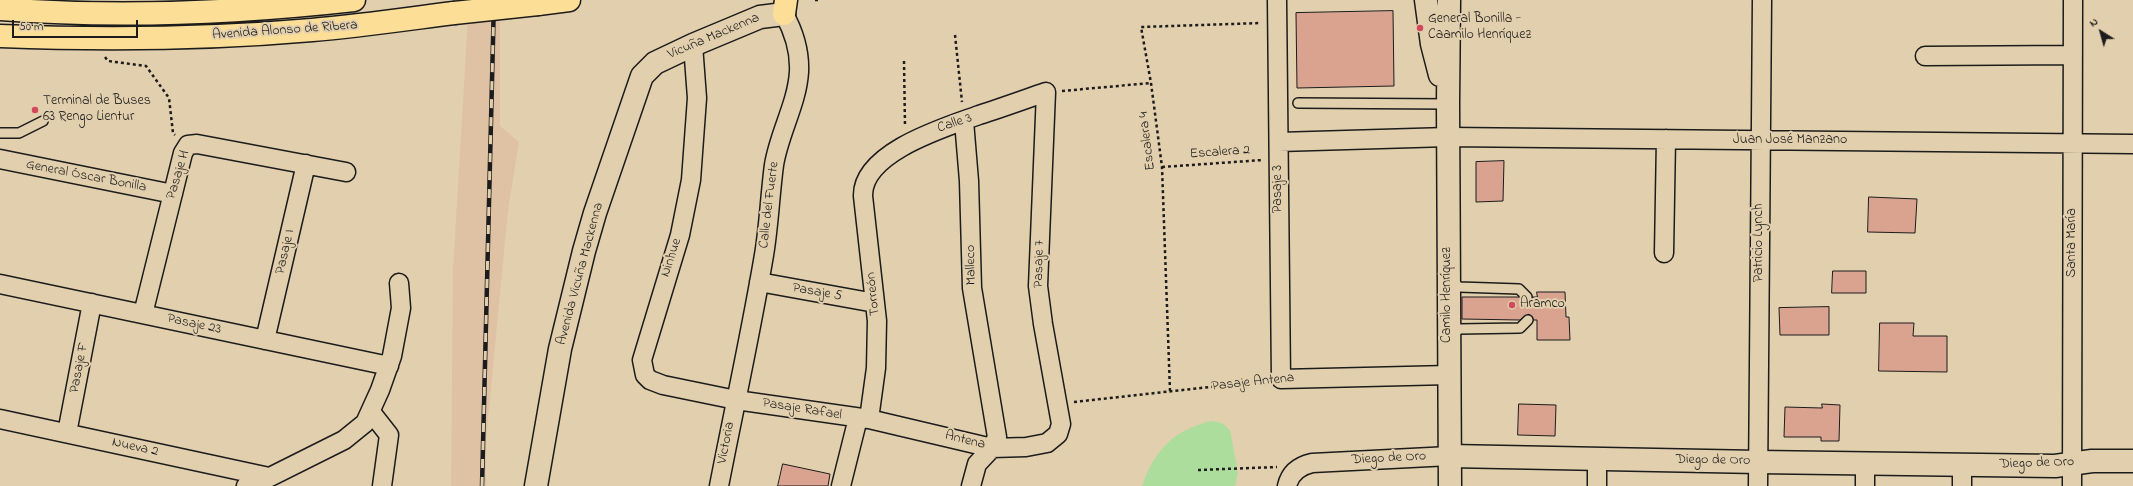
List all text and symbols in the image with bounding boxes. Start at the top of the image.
street label: Vicuña Mackenna [666,10,762,64]
scale bar [14,12,140,38]
place label: General Bonilla - Caamilo Henríquez [1428,12,1531,44]
north arrow [2081,12,2121,52]
text: N [2086,14,2102,31]
text: 50 m [19,18,43,36]
street label: Avenida Alonso de Ribera [212,18,358,44]
marker: General Bonilla - Caamilo Henríquez [1415,23,1425,33]
place label: Terminal de Buses 63 Rengo Lientur [43,94,151,126]
marker: Terminal de Buses 63 Rengo Lientur [30,105,40,115]
street label: Calle 3 [936,111,974,137]
street label: Escalera 4 [1136,111,1160,171]
street label: Juan José Manzano [1733,133,1847,149]
street label: Escalera 2 [1189,143,1251,163]
street label: Pasaje H [164,149,194,201]
street label: General Óscar Bonilla [24,157,148,197]
street label: Calle del Fuerte [756,161,784,249]
street label: Pasaje 3 [1271,165,1287,213]
street label: Avenida Vicuña Mackenna [554,201,608,347]
street label: Patricio Lynch [1752,204,1768,282]
street label: Santa María [2065,208,2081,278]
street label: Pasaje I [273,228,299,276]
street label: Ninhue [658,236,686,280]
street label: Pasaje 7 [1031,240,1049,288]
street label: Malleco [963,245,981,285]
street label: Camilo Henríquez [1440,247,1456,343]
street label: Torreón [863,271,885,317]
street label: Pasaje 5 [791,280,843,306]
place label: Aramco [1520,297,1565,313]
marker: Aramco [1507,300,1517,310]
street label: Pasaje 23 [165,311,223,339]
street label: Pasaje F [67,341,93,395]
street label: Pasaje Antena [1211,370,1295,396]
street label: Pasaje Rafael [761,395,843,425]
street label: Victoria [715,421,739,465]
street label: Antena [943,428,987,454]
street label: Nueva 2 [110,435,160,461]
street label: Diego de Oro [1351,449,1427,469]
street label: Diego de Oro [1676,452,1750,470]
street label: Diego de Oro [1999,454,2075,474]

